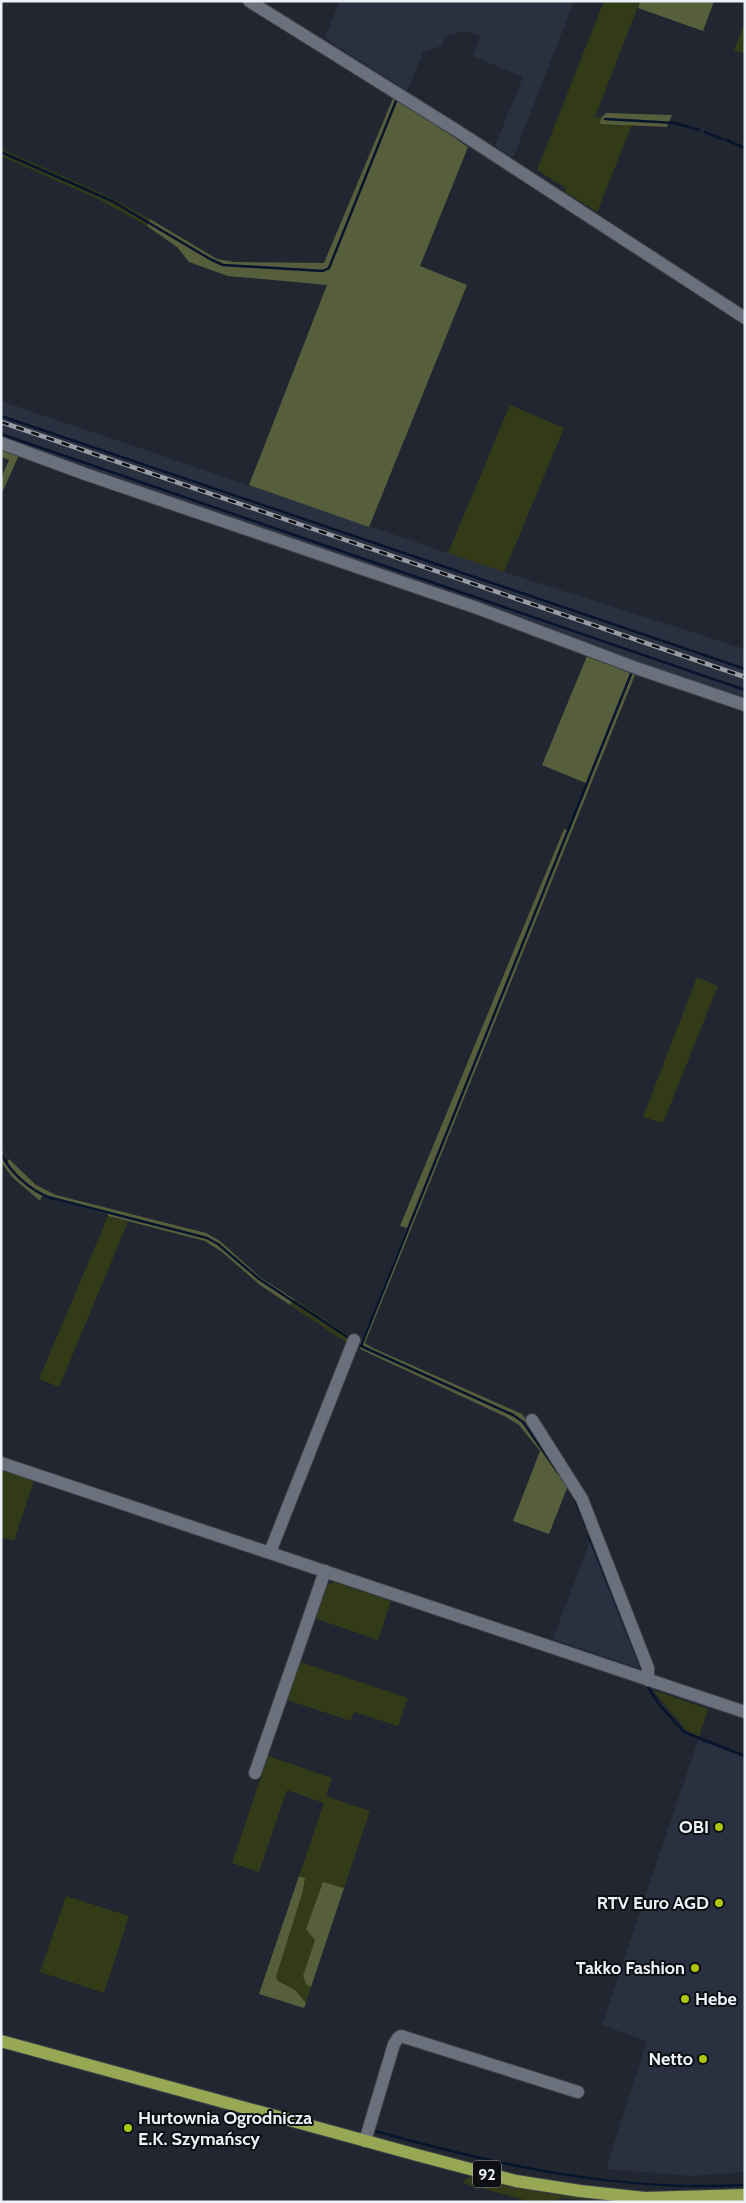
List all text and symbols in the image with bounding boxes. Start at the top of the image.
place label: OBI [679,1816,709,1838]
marker: OBI [713,1821,725,1833]
place label: RTV Euro AGD [597,1892,709,1914]
marker: RTV Euro AGD [713,1897,725,1909]
place label: Takko Fashion [576,1957,685,1979]
marker: Takko Fashion [689,1962,701,1974]
place label: Hebe [695,1988,737,2010]
marker: Hebe [679,1993,691,2005]
place label: Netto [649,2048,693,2070]
marker: Netto [697,2053,709,2065]
place label: Hurtownia Ogrodnicza E.K. Szymańscy [138,2107,312,2150]
marker: Hurtownia Ogrodnicza E.K. Szymańscy [122,2122,134,2134]
road number: 92 [473,2160,501,2188]

